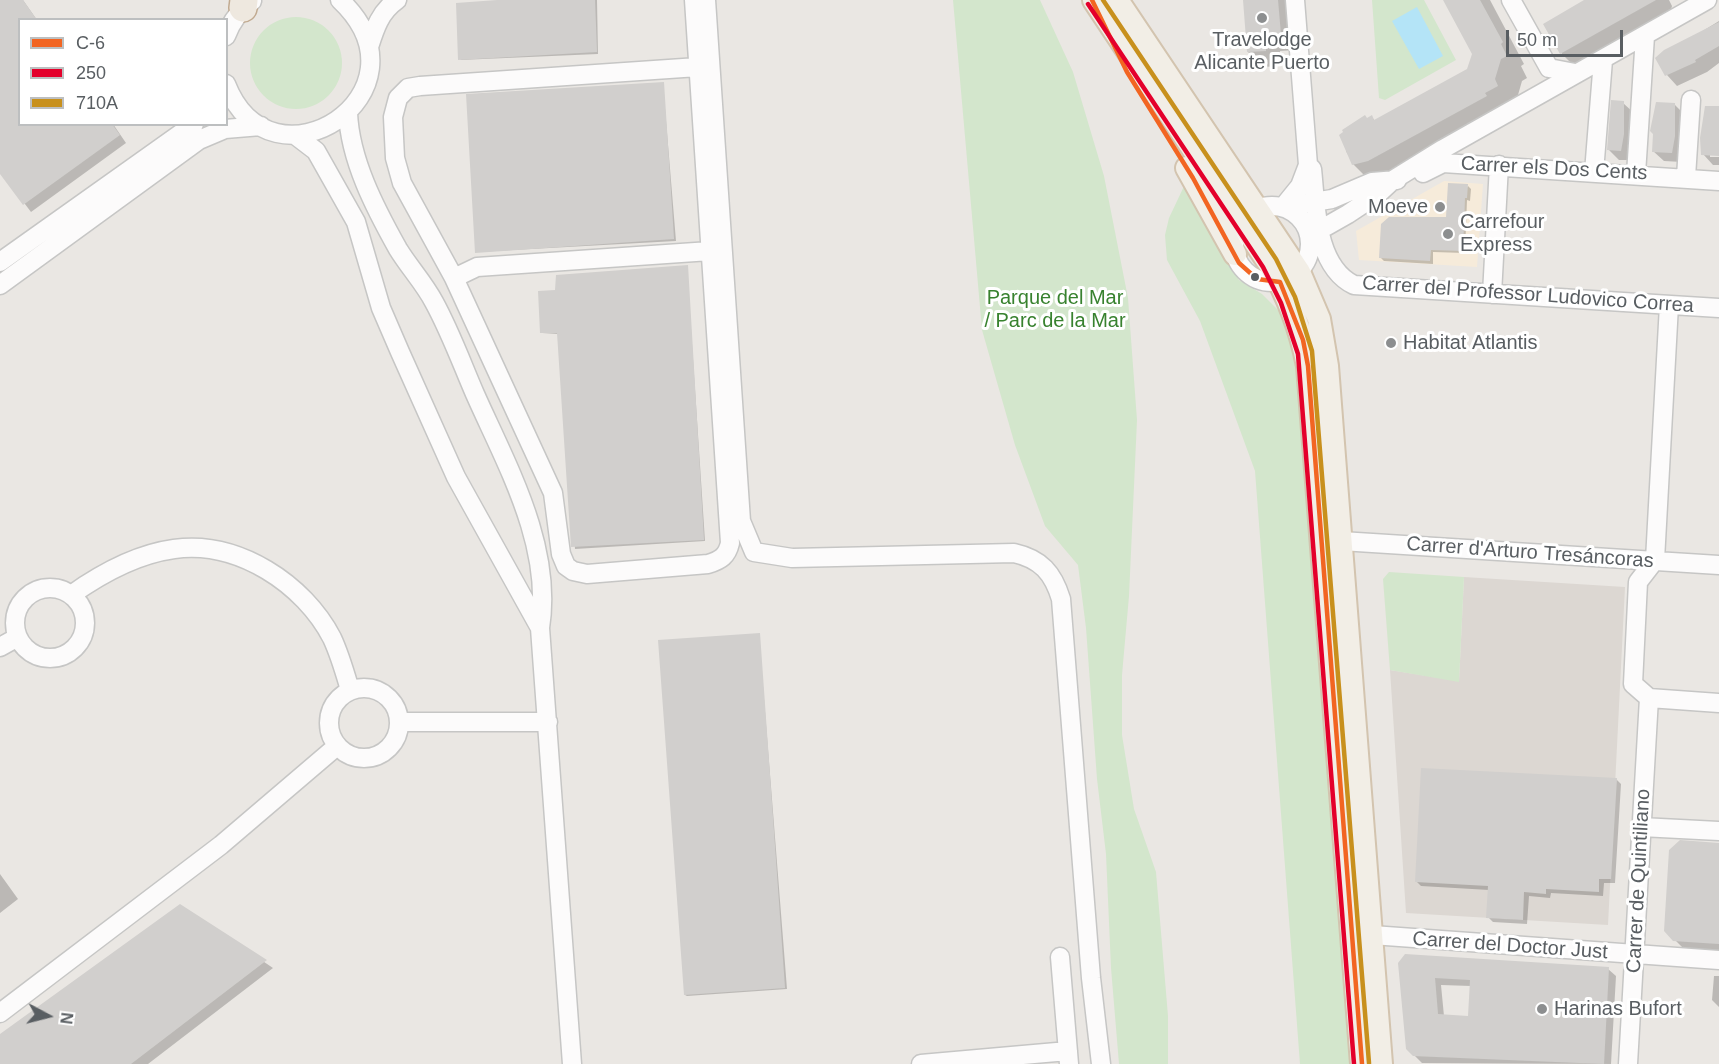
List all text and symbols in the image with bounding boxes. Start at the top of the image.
marker: Travelodge Alicante Puerto [1255,11,1269,25]
legend [18,18,228,126]
scale bar [1509,18,1626,56]
place label: Travelodge Alicante Puerto [1194,28,1330,75]
text: 50 m [1517,30,1557,50]
text: C-6 [76,33,105,53]
text: 250 [76,63,106,83]
text: 710A [76,93,118,113]
street label: Carrer els Dos Cents [1460,152,1648,186]
place label: Moeve [1368,195,1428,219]
marker: Moeve [1433,200,1447,214]
place label: Carrefour Express [1460,210,1544,257]
marker: Carrefour Express [1441,227,1455,241]
unlabelled marker [1249,271,1261,283]
street label: Carrer del Professor Ludovico Correa [1361,271,1695,319]
park label: Parque del Mar / Parc de la Mar [984,286,1126,333]
place label: Habitat Atlantis [1403,331,1538,355]
marker: Habitat Atlantis [1384,336,1398,350]
street label: Carrer d'Arturo Tresáncoras [1406,532,1654,574]
street label: Carrer de Quintiliano [1622,788,1656,974]
street label: Carrer del Doctor Just [1412,927,1608,965]
north arrow [18,986,78,1046]
place label: Harinas Bufort [1554,997,1682,1021]
marker: Harinas Bufort [1535,1002,1549,1016]
text: N [57,1011,76,1025]

